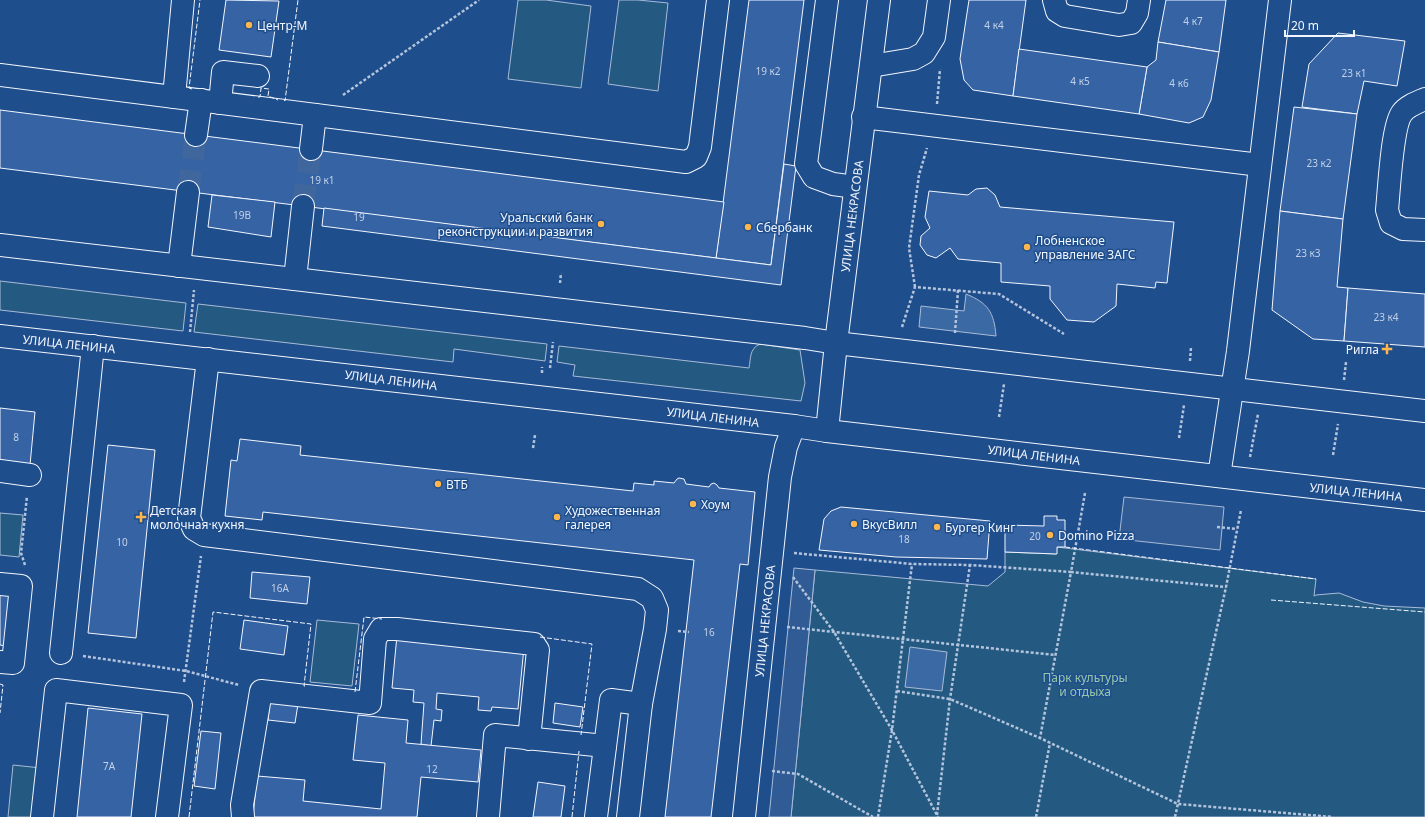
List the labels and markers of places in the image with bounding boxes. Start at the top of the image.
place label: Центр-М [257,17,307,34]
marker: Центр-М [244,20,254,30]
place label: Уральский банк реконструкции и развития [438,209,594,240]
marker: Уральский банк реконструкции и развития [596,219,606,229]
place label: Сбербанк [756,219,813,236]
marker: Сбербанк [743,222,753,232]
place label: Лобненское управление ЗАГС [1035,232,1136,263]
marker: Лобненское управление ЗАГС [1022,242,1032,252]
place label: Ригла [1346,341,1379,358]
marker: Ригла [1382,344,1392,354]
place label: ВТБ [446,476,468,493]
marker: ВТБ [433,479,443,489]
place label: Хоум [701,496,730,513]
marker: Хоум [688,499,698,509]
place label: Детская молочная кухня [150,502,244,533]
place label: Художественная галерея [565,502,660,533]
marker: Детская молочная кухня [135,511,147,523]
marker: Художественная галерея [552,512,562,522]
place label: ВкусВилл [862,516,917,533]
marker: ВкусВилл [849,519,859,529]
place label: Бургер Кинг [945,519,1015,536]
marker: Бургер Кинг [932,522,942,532]
place label: Domino Pizza [1058,527,1135,544]
marker: Domino Pizza [1045,530,1055,540]

